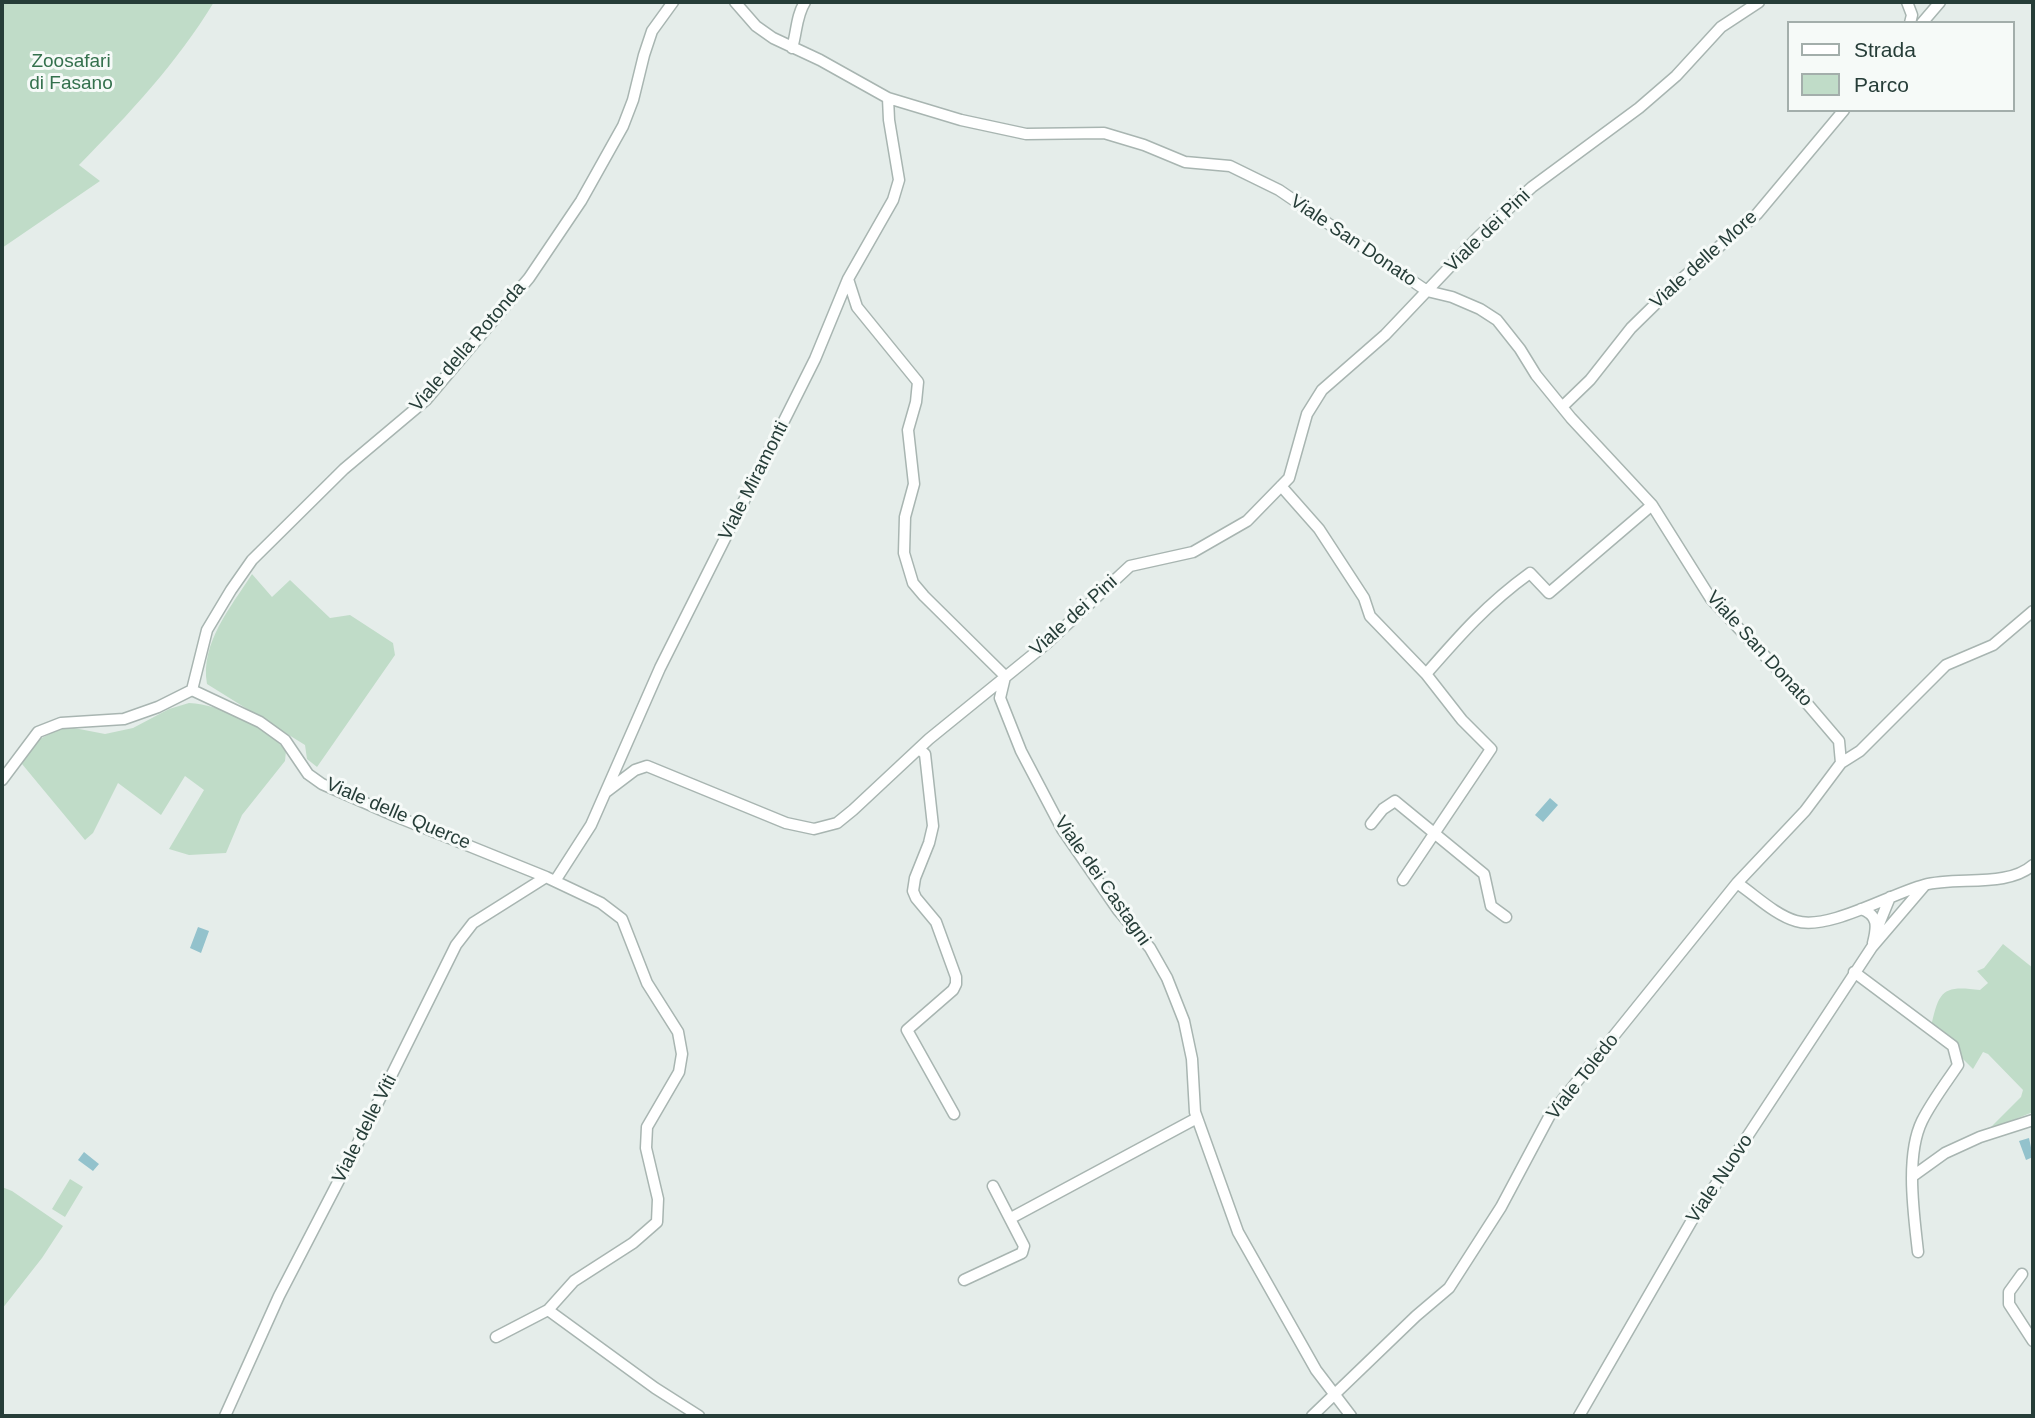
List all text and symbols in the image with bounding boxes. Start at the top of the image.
legend [1786,21,2014,112]
text: Strada [1854,38,1916,61]
park label: Zoosafari di Fasano [29,51,113,95]
text: Parco [1854,73,1909,96]
street label: Viale dei Pini [1441,185,1535,277]
street label: Viale San Donato [1285,190,1421,292]
street label: Viale delle More [1646,206,1762,314]
street label: Viale della Rotonda [405,277,531,417]
street label: Viale Miramonti [714,418,794,544]
street label: Viale dei Pini [1026,571,1122,661]
street label: Viale San Donato [1701,587,1817,711]
street label: Viale delle Querce [322,773,474,855]
street label: Viale dei Castagni [1049,812,1155,950]
street label: Viale Toledo [1542,1029,1624,1125]
street label: Viale delle Viti [328,1071,402,1187]
street label: Viale Nuovo [1682,1130,1758,1228]

